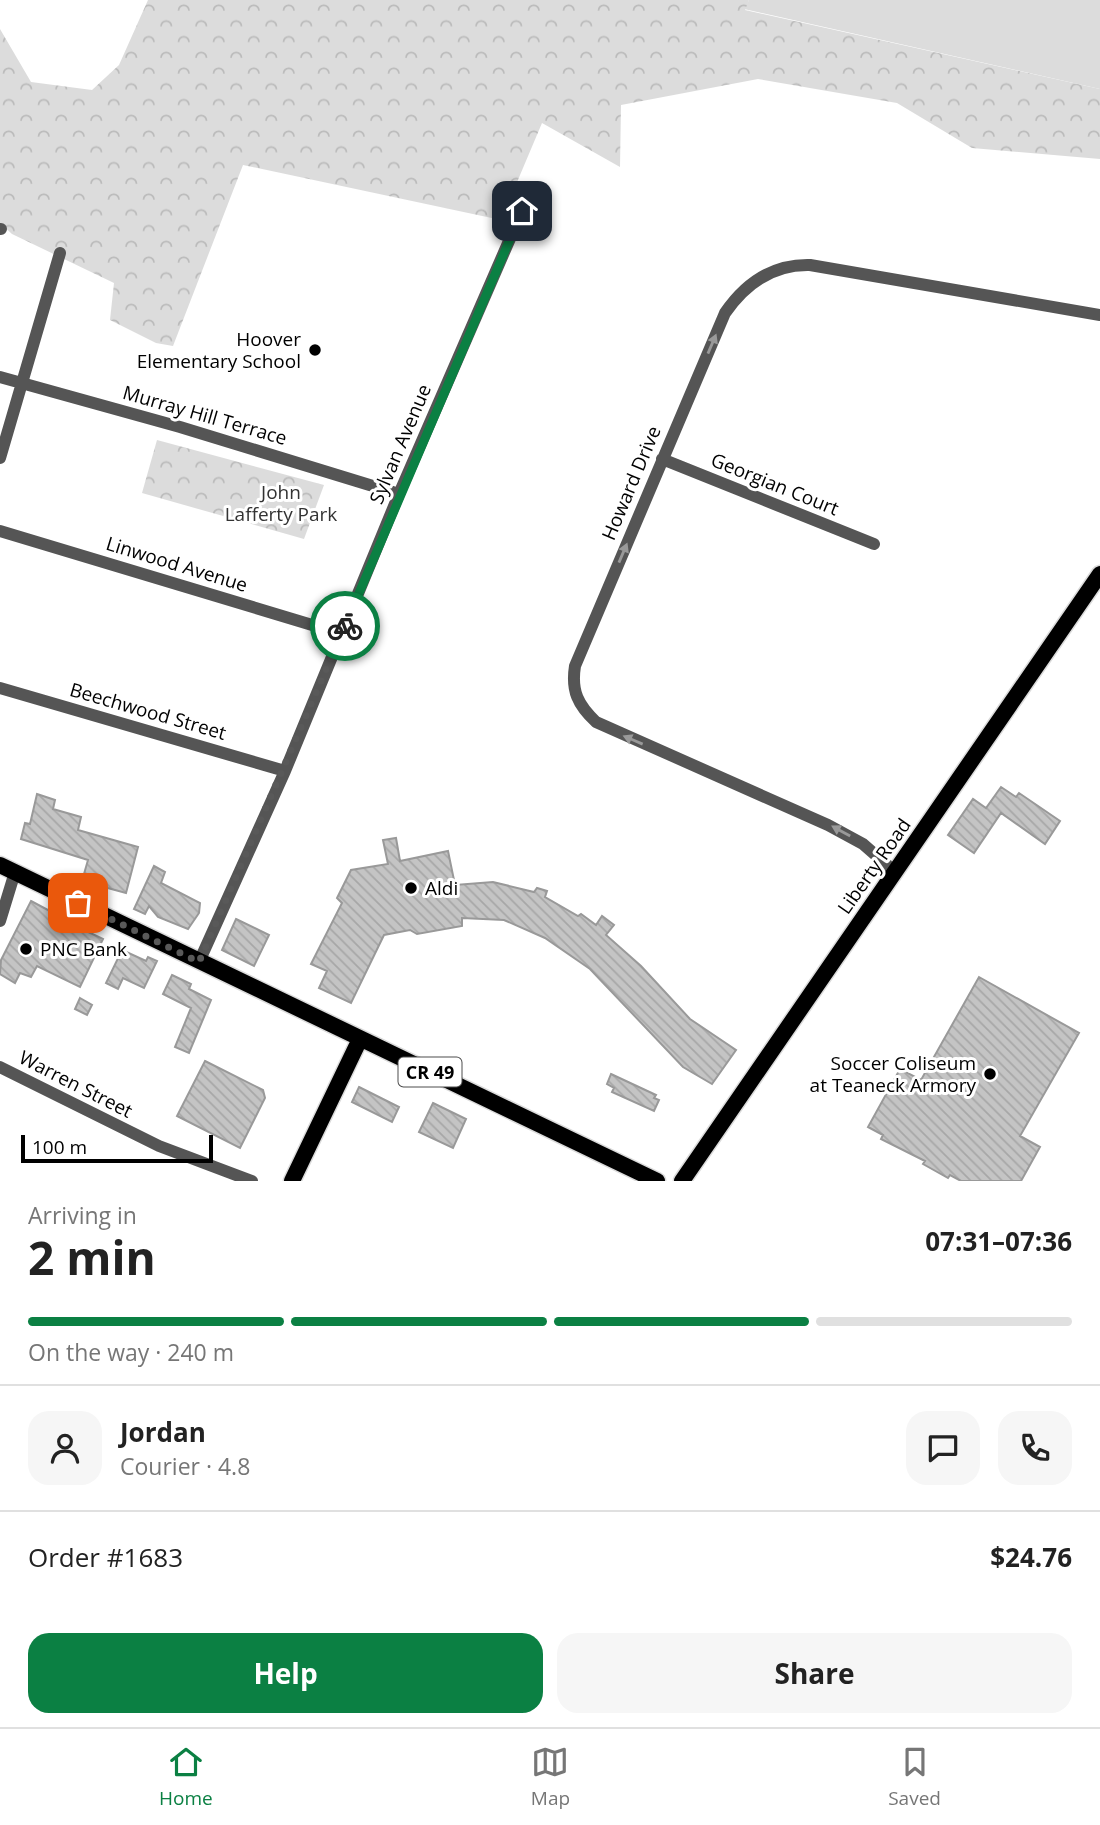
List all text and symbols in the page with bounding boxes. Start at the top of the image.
pin [492,181,552,241]
icon: home [503,192,541,230]
place label: Hoover Elementary School [137,326,301,374]
one-way arrow [706,334,718,354]
marker: Hoover Elementary School [307,342,323,358]
street label: Murray Hill Terrace [120,379,290,451]
street label: Sylvan Avenue [363,380,437,508]
street label: Howard Drive [595,422,667,544]
street label: Georgian Court [707,447,843,522]
park label: John Lafferty Park [225,479,337,527]
street label: Linwood Avenue [103,530,251,598]
one-way arrow [617,542,628,563]
courier [310,591,380,661]
icon: bike [326,607,364,645]
street label: Beechwood Street [67,676,229,746]
one-way arrow [622,734,643,745]
street label: Liberty Road [831,813,917,919]
one-way arrow [831,826,851,837]
pin [48,873,108,933]
place label: Aldi [425,875,458,901]
marker: Aldi [403,880,419,896]
icon: bag [59,884,97,922]
place label: PNC Bank [40,936,127,962]
marker: PNC Bank [18,941,34,957]
street label: Warren Street [15,1044,137,1124]
place label: Soccer Coliseum at Teaneck Armory [810,1050,976,1098]
road number: CR 49 [398,1058,462,1086]
marker: Soccer Coliseum at Teaneck Armory [982,1066,998,1082]
scale bar [21,1132,214,1164]
text: 100 m [32,1134,87,1160]
text: Arriving in [28,1199,137,1231]
text: 07:31–07:36 [925,1223,1072,1259]
text: 2 min [28,1226,156,1288]
text: On the way · 240 m [28,1336,234,1368]
button: person [28,1411,102,1485]
button: chat [906,1411,980,1485]
button: phone [998,1411,1072,1485]
text: Jordan [120,1414,206,1450]
text: Courier · 4.8 [120,1450,250,1482]
text: Order #1683 [28,1539,183,1575]
text: $24.76 [990,1539,1072,1575]
button: Help [28,1633,543,1713]
button: Share [557,1633,1072,1713]
tab: Home [159,1743,213,1811]
tab: Map [531,1743,570,1811]
tab: Saved [888,1743,941,1811]

